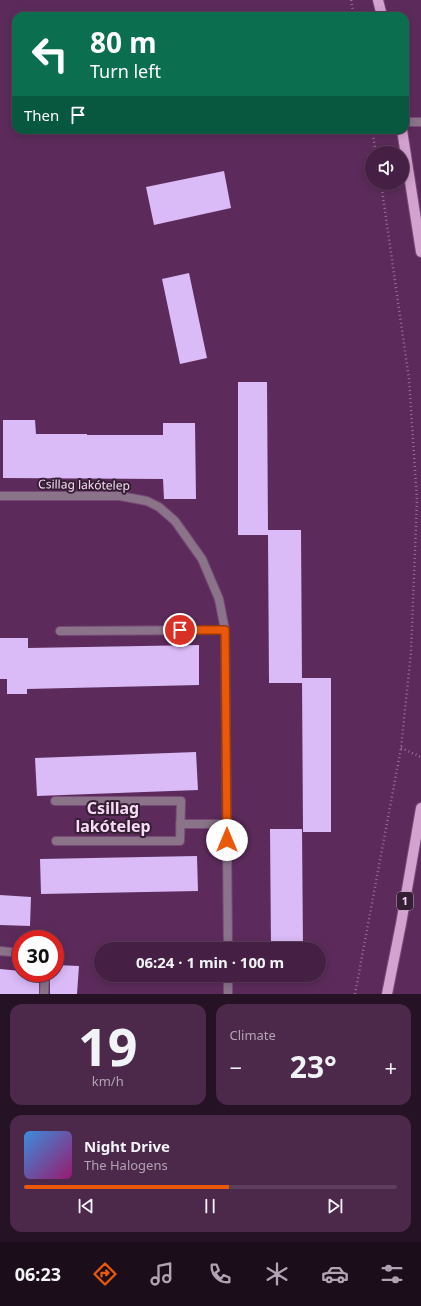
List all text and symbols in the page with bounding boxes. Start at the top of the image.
text: 80 m [90,23,157,61]
icon: left [24,28,76,80]
text: Turn left [90,59,161,83]
icon: arrive [67,104,89,126]
text: Then [24,105,59,125]
map controls [365,146,409,190]
button: sound [365,146,409,190]
street label: Csillag lakótelep [38,475,130,494]
pin [163,613,197,647]
icon: arrive [169,619,191,641]
district label: Csillag lakótelep [75,797,151,837]
position arrow [206,819,248,861]
road number: 1 [397,892,413,910]
speed limit sign: 30 [12,930,64,982]
text: 06:24 · 1 min · 100 m [136,952,284,972]
text: 19 [78,1010,138,1081]
text: Climate [230,1026,276,1044]
text: 23° [290,1046,337,1087]
text: − [230,1052,242,1082]
text: + [384,1052,397,1082]
text: km/h [92,1072,124,1090]
text: Night Drive [84,1136,170,1156]
text: The Halogens [84,1156,168,1174]
icon: previous [75,1195,97,1217]
icon: pause [199,1195,221,1217]
icon: next [324,1195,346,1217]
icon: directions [91,1260,119,1288]
icon: music [148,1260,176,1288]
icon: phone [206,1260,234,1288]
icon: climate [263,1260,291,1288]
icon: car [321,1260,349,1288]
icon: filters [378,1260,406,1288]
text: 06:23 [15,1262,61,1286]

